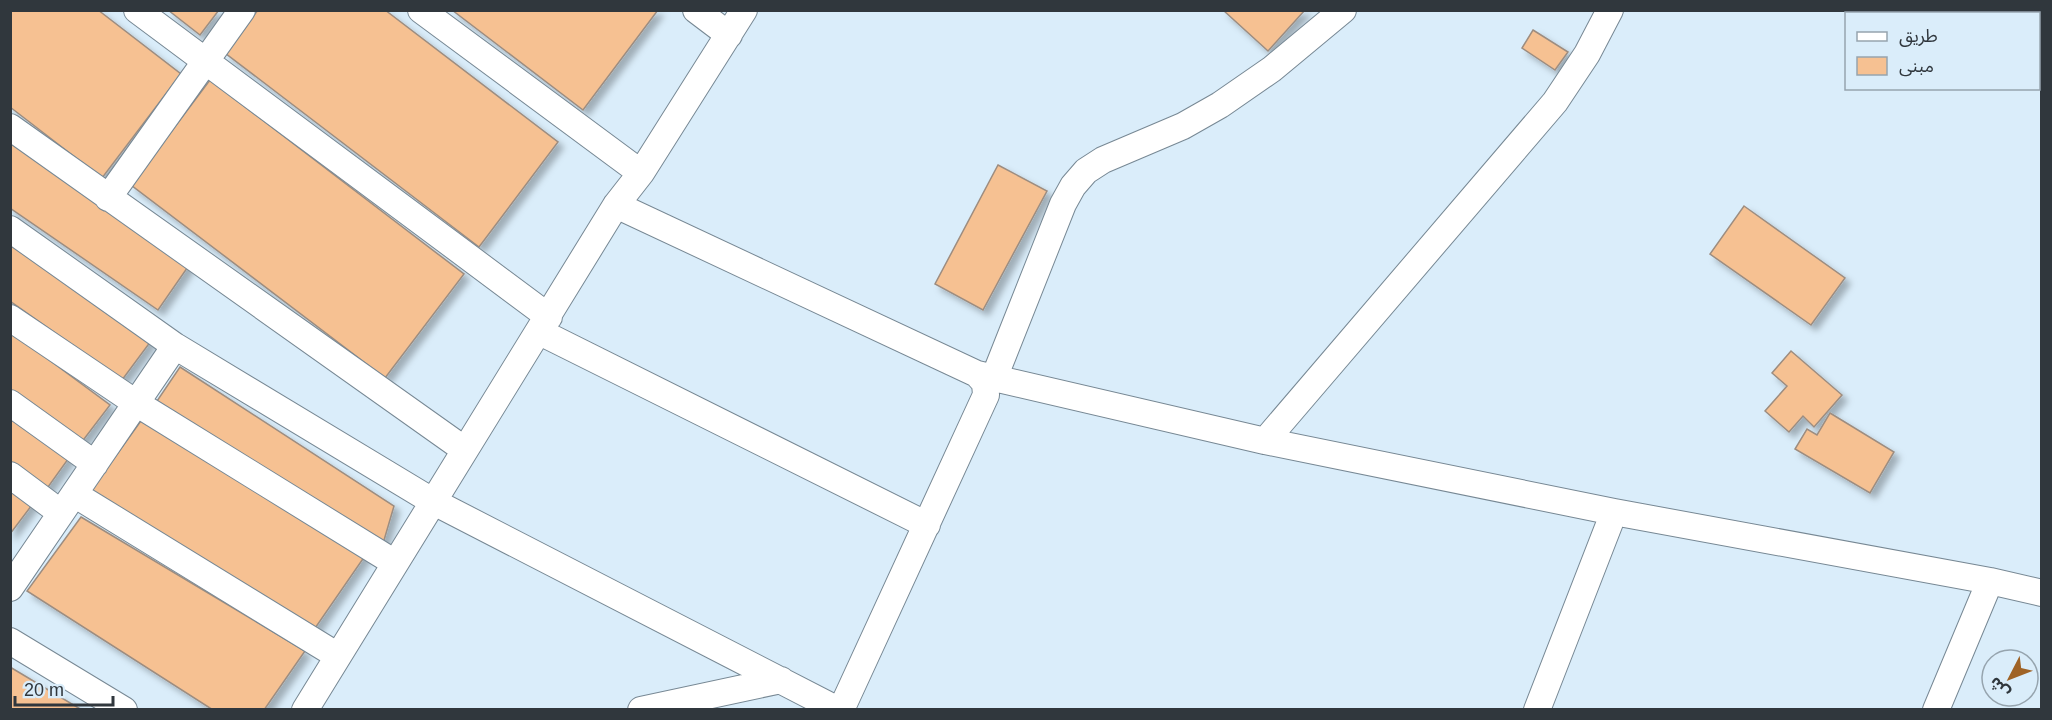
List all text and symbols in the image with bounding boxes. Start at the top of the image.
legend [1845,12,2040,90]
text: طريق [1899,26,1938,47]
text: مبنى [1899,56,1934,77]
north arrow [1980,648,2040,708]
scale bar [15,669,112,707]
text: ش [1986,673,2014,702]
text: 20 m [24,680,64,700]

